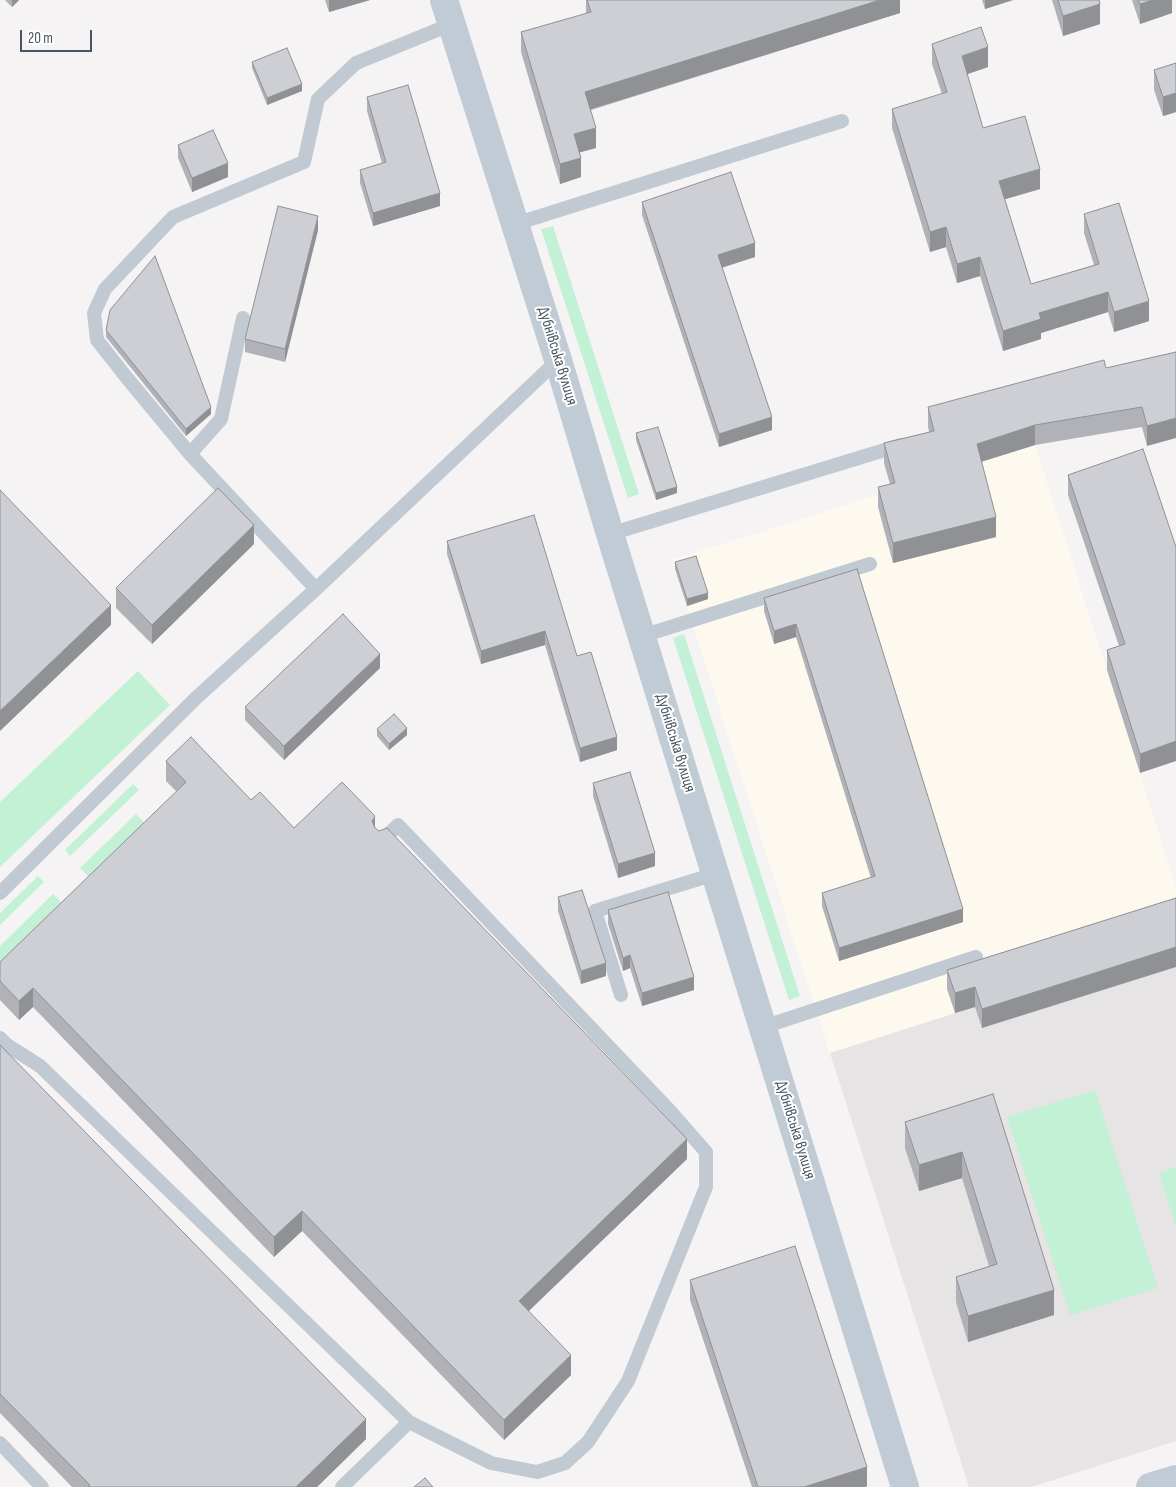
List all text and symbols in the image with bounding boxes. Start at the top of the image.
scale bar [22,20,95,52]
text: 20 m [28,29,53,48]
street label: Дубнівська вулиця [533,304,581,408]
street label: Дубнівська вулиця [651,691,699,795]
street label: Дубнівська вулиця [771,1078,819,1182]

